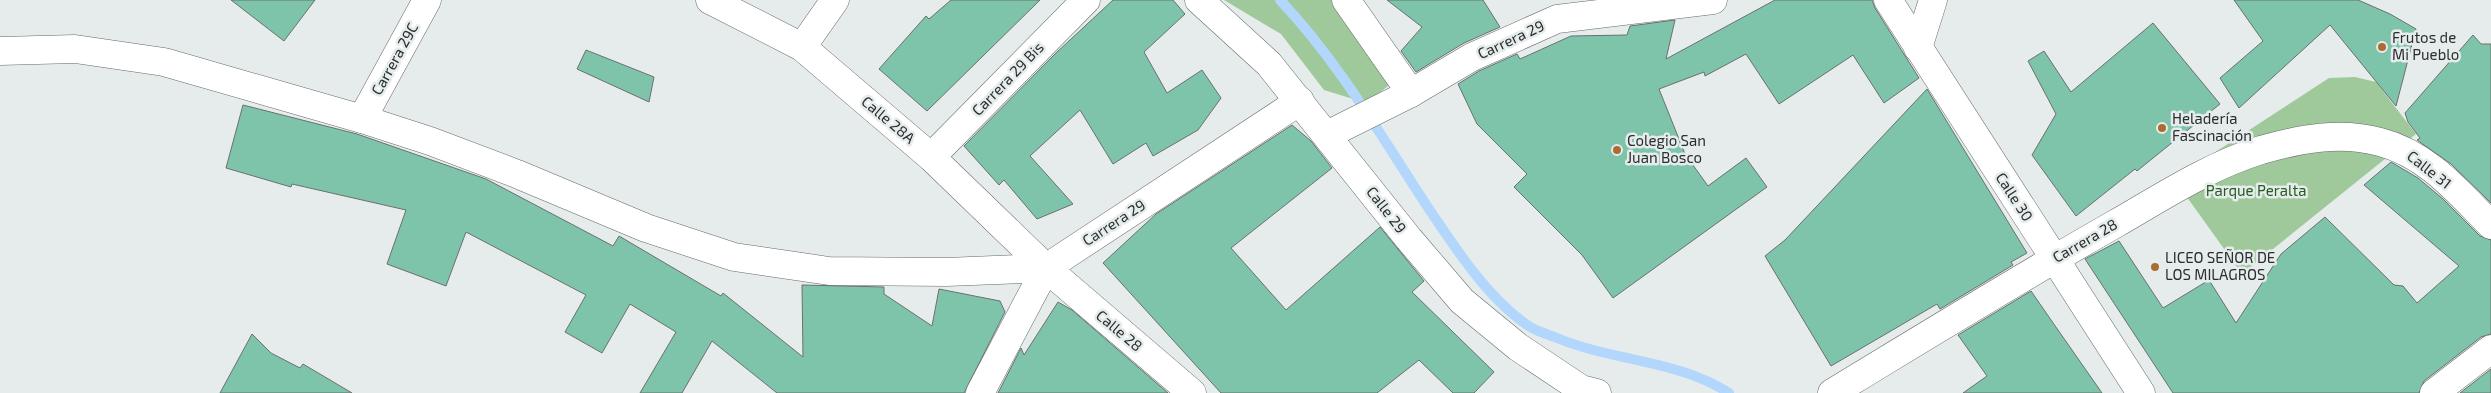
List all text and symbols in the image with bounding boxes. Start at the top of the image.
street label: Carrera 29 [1474,16,1547,62]
street label: Carrera 29C [367,19,422,98]
place label: Frutos de Mi Pueblo [2392,28,2459,63]
street label: Carrera 29 Bis [968,38,1047,119]
marker: Frutos de Mi Pueblo [2376,41,2388,53]
street label: Calle 28A [858,92,919,147]
place label: Heladería Fascinación [2172,109,2252,144]
marker: Heladería Fascinación [2156,122,2168,134]
place label: Colegio San Juan Bosco [1627,131,1706,166]
marker: Colegio San Juan Bosco [1611,144,1623,156]
street label: Calle 31 [2404,146,2455,192]
street label: Calle 30 [1992,169,2037,224]
park label: Parque Peralta [2206,181,2306,199]
street label: Calle 29 [1363,183,1411,236]
street label: Carrera 29 [1079,195,1148,249]
street label: Carrera 28 [2049,214,2120,266]
place label: LICEO SEÑOR DE LOS MILAGROS [2165,248,2275,283]
marker: LICEO SEÑOR DE LOS MILAGROS [2149,261,2161,273]
street label: Calle 28 [1093,306,1146,355]

